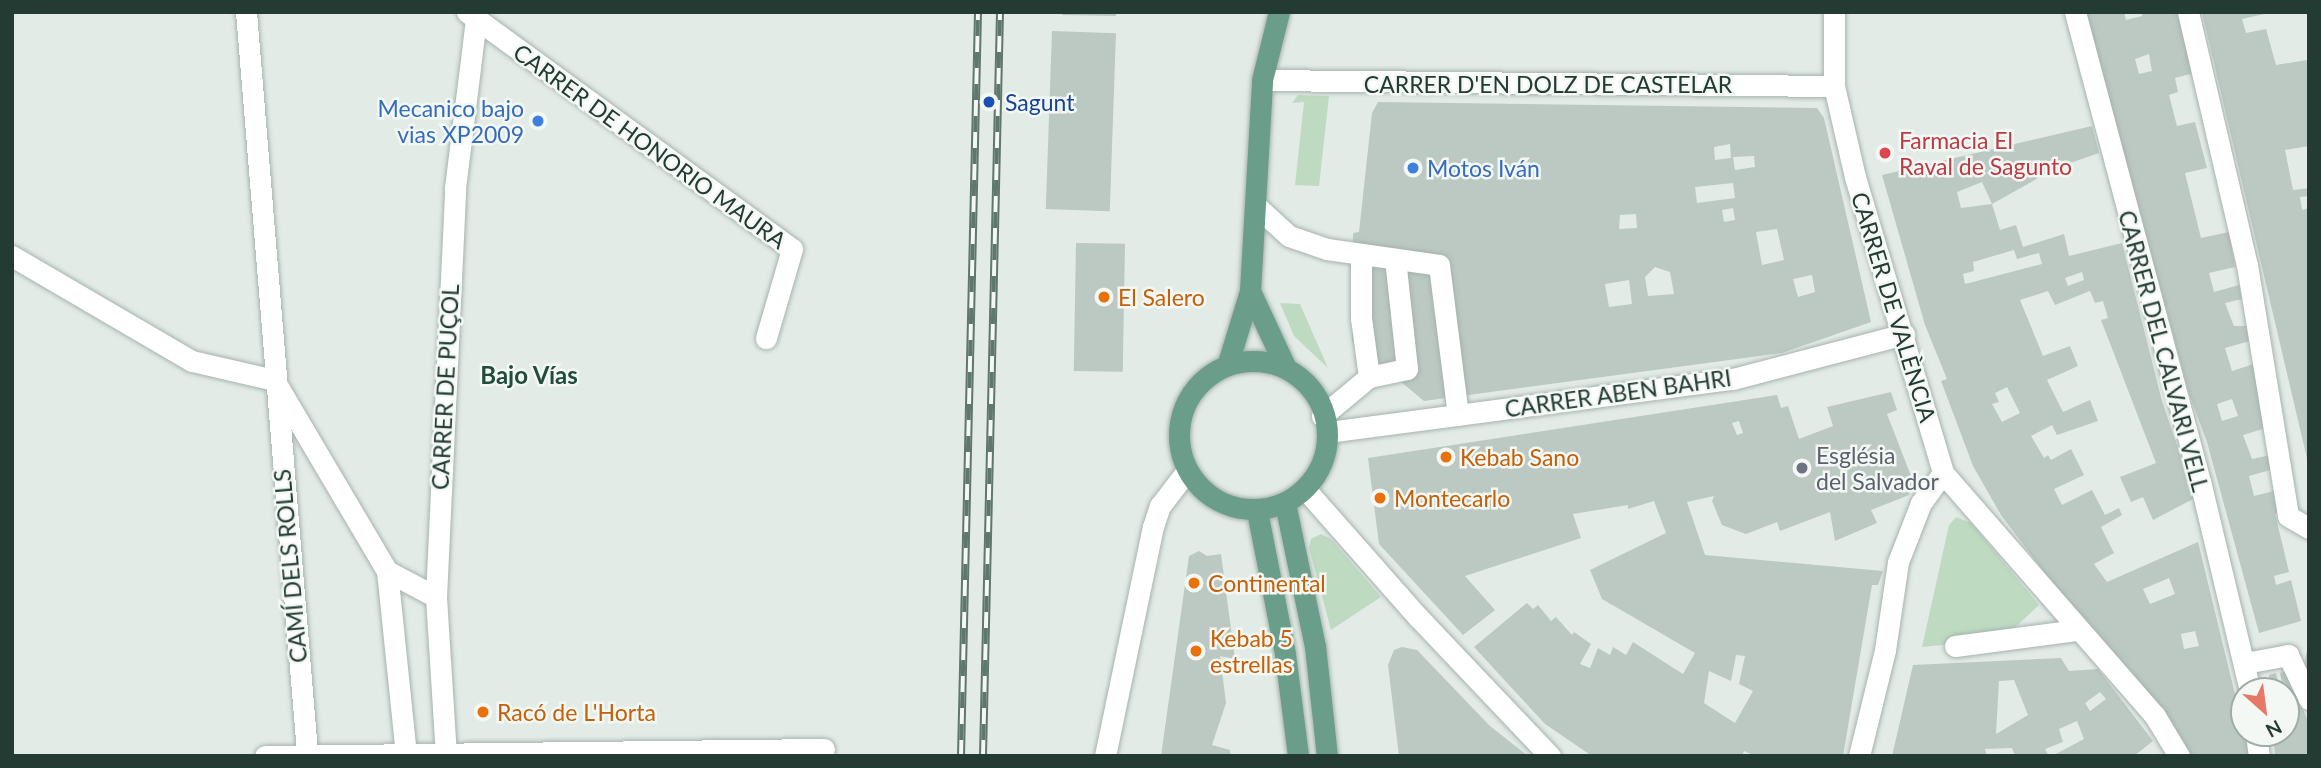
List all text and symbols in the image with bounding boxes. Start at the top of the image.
street label: CARRER DE HONORIO MAURA [508,38,792,254]
street label: CARRER D'EN DOLZ DE CASTELAR [1364,70,1732,98]
place label: Sagunt [1005,88,1074,116]
marker: Sagunt [979,92,999,112]
place label: Mecanico bajo vias XP2009 [378,94,524,148]
marker: Mecanico bajo vias XP2009 [530,113,546,129]
place label: Farmacia El Raval de Sagunto [1899,126,2072,180]
marker: Farmacia El Raval de Sagunto [1877,145,1893,161]
place label: Motos Iván [1427,154,1540,182]
marker: Motos Iván [1405,160,1421,176]
street label: CARRER DE VALÈNCIA [1846,188,1942,426]
street label: CARRER DEL CALVARI VELL [2113,207,2215,495]
street label: CARRER DE PUÇOL [426,283,464,491]
place label: El Salero [1118,283,1205,311]
marker: El Salero [1096,289,1112,305]
district label: Bajo Vías [480,361,578,389]
street label: CARRER ABEN BAHRI [1503,363,1733,423]
place label: Església del Salvador [1816,441,1939,495]
place label: Kebab Sano [1460,443,1579,471]
marker: Kebab Sano [1438,449,1454,465]
marker: Església del Salvador [1794,460,1810,476]
street label: CAMÍ DELS ROLLS [268,468,312,664]
place label: Montecarlo [1394,484,1510,512]
marker: Montecarlo [1372,490,1388,506]
place label: Continental [1208,569,1326,597]
marker: Continental [1186,575,1202,591]
place label: Kebab 5 estrellas [1210,624,1293,678]
marker: Kebab 5 estrellas [1188,643,1204,659]
north arrow [2230,677,2300,747]
place label: Racó de L'Horta [497,698,656,726]
marker: Racó de L'Horta [475,704,491,720]
text: N [2262,716,2286,743]

